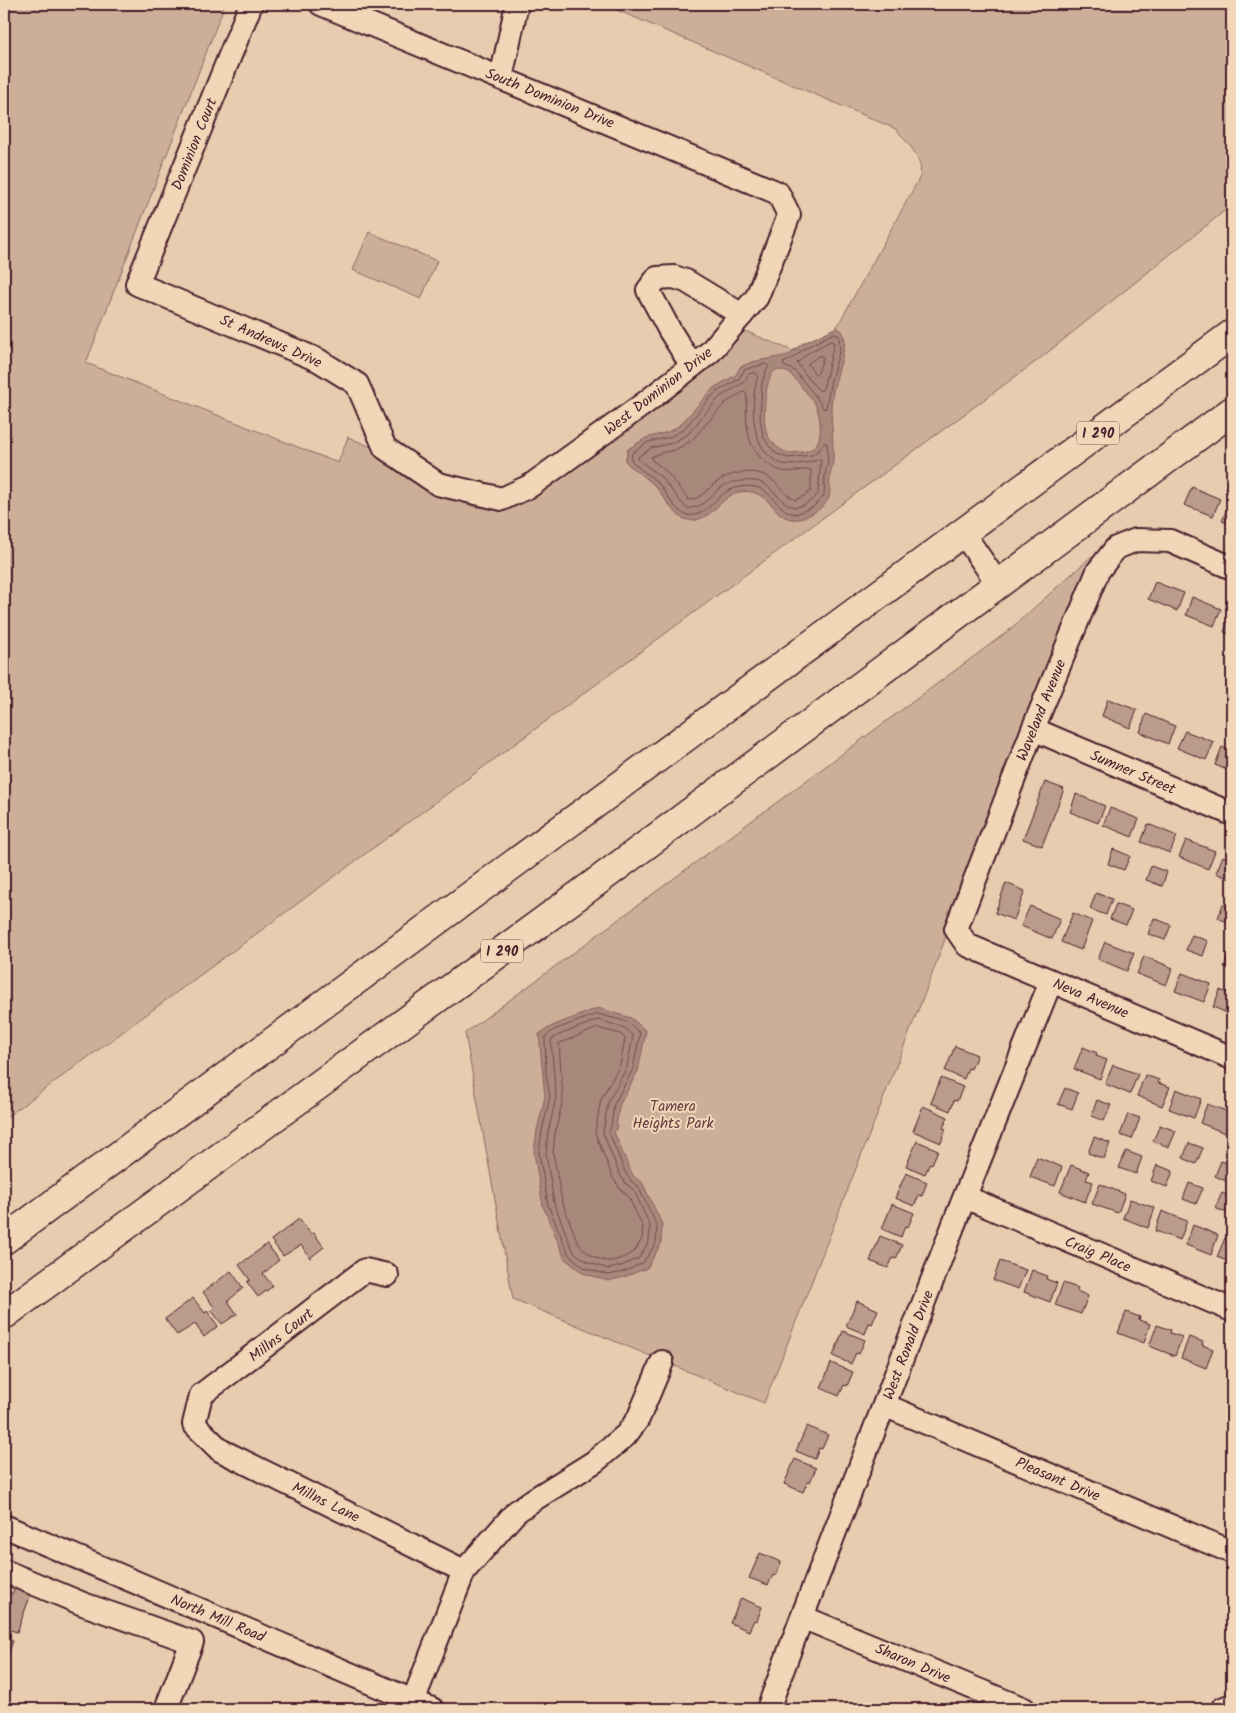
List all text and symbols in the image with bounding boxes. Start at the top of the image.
street label: South Dominion Drive [481,62,618,136]
street label: Dominion Court [165,94,225,194]
street label: St Andrews Drive [216,309,326,375]
street label: West Dominion Drive [599,341,718,442]
road number: I 290 [1077,422,1119,444]
street label: Waveland Avenue [1011,655,1073,765]
street label: Sumner Street [1086,744,1179,802]
road number: I 290 [481,939,523,962]
street label: Neva Avenue [1049,972,1133,1026]
park label: Tamera Heights Park [633,1095,714,1136]
street label: Craig Place [1061,1230,1135,1280]
street label: West Ronald Drive [877,1287,941,1404]
street label: Millns Court [244,1303,319,1369]
street label: Pleasant Drive [1011,1451,1104,1509]
street label: Millns Lane [287,1476,364,1530]
street label: North Mill Road [167,1588,269,1650]
street label: Sharon Drive [871,1637,954,1691]

